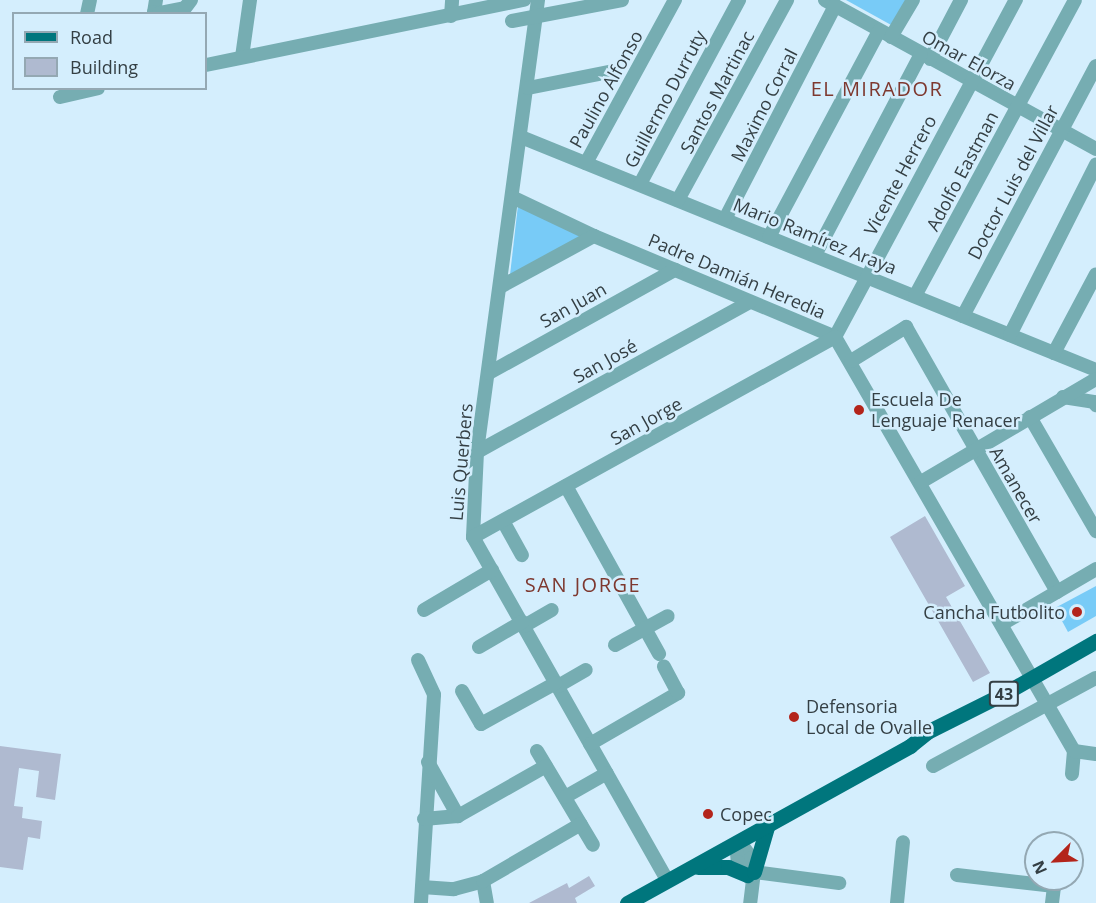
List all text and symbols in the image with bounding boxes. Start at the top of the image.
legend [12,12,207,90]
text: Road [70,25,113,49]
street label: Omar Elorza [918,25,1020,95]
street label: Paulino Alfonso [565,27,647,151]
street label: Guillermo Durruty [620,27,710,171]
street label: Santos Martinac [676,27,758,157]
street label: Maximo Corral [726,45,802,165]
text: Building [70,55,138,79]
district label: EL MIRADOR [811,76,943,100]
street label: Doctor Luis del Villar [963,101,1063,263]
street label: Adolfo Eastman [921,108,1003,234]
street label: Vicente Herrero [859,111,941,239]
street label: Mario Ramírez Araya [730,193,900,279]
street label: Padre Damián Heredia [645,229,829,323]
street label: San Juan [536,278,610,332]
street label: San José [569,335,641,387]
place label: Escuela De Lenguaje Renacer [871,389,1020,432]
street label: San Jorge [606,393,686,449]
street label: Luis Querbers [445,402,477,522]
marker: Escuela De Lenguaje Renacer [852,403,866,417]
street label: Amanecer [985,443,1047,527]
district label: SAN JORGE [525,572,641,596]
place label: Cancha Futbolito [923,601,1065,623]
marker: Cancha Futbolito [1070,605,1084,619]
road number: 43 [988,681,1020,707]
place label: Defensoria Local de Ovalle [806,696,932,738]
marker: Defensoria Local de Ovalle [787,710,801,724]
place label: Copec [720,803,772,825]
marker: Copec [701,807,715,821]
north arrow [1024,831,1084,891]
text: N [1027,857,1052,878]

